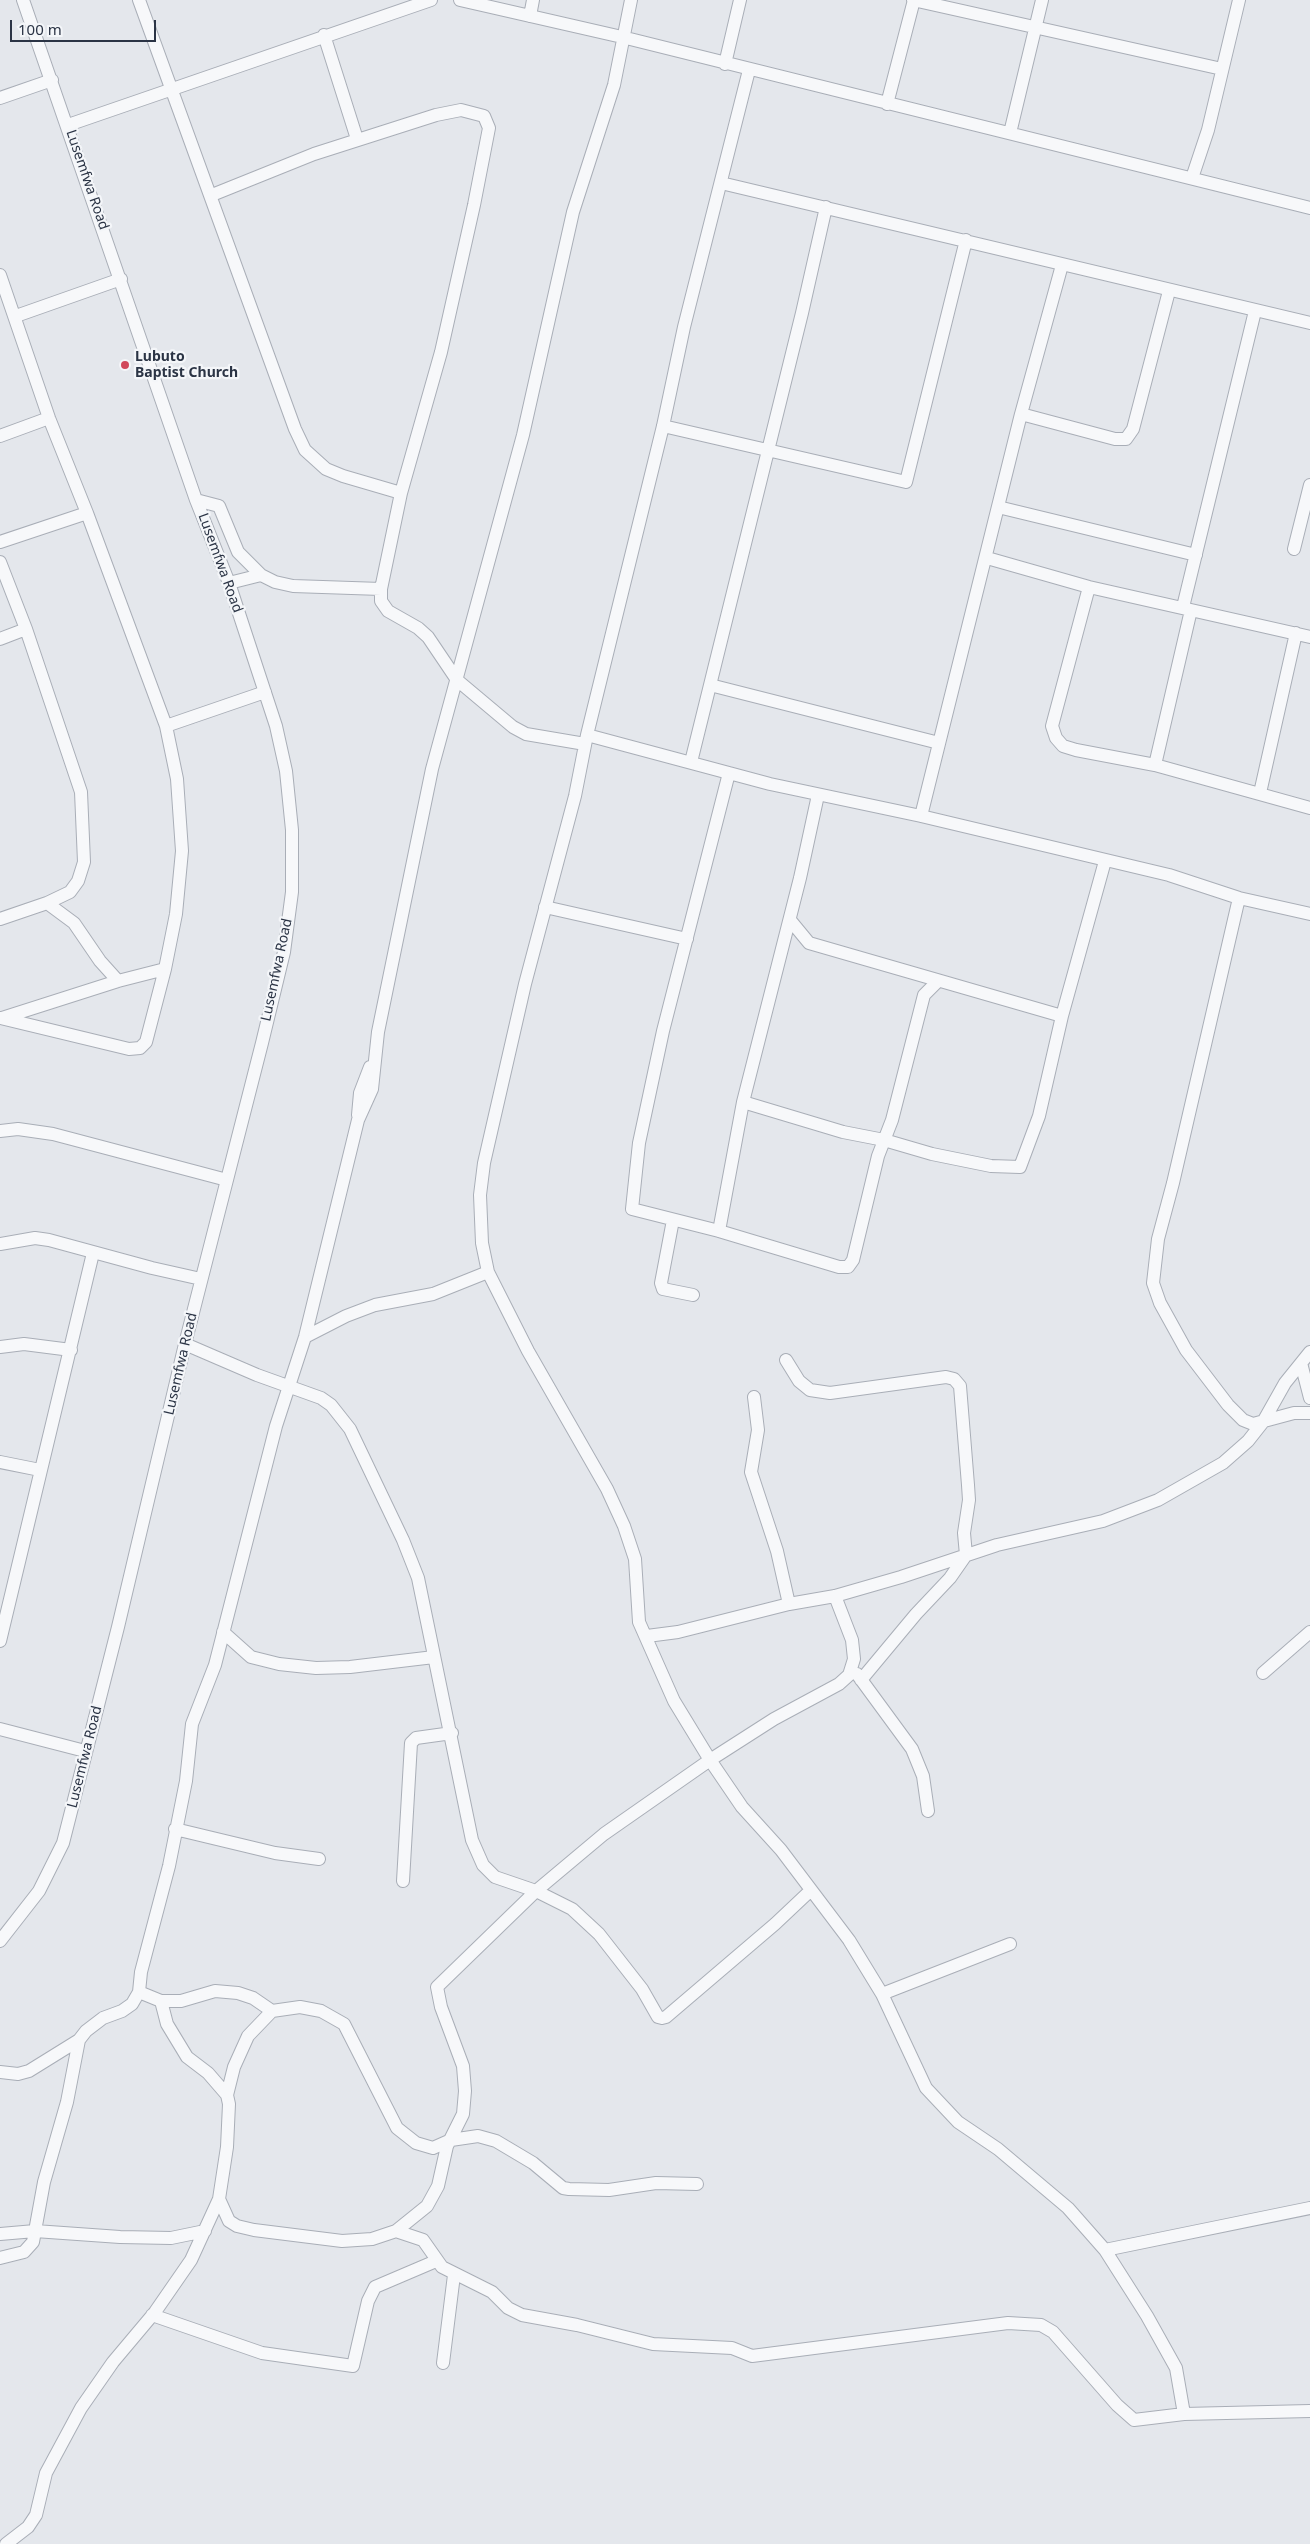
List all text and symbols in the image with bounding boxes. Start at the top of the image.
scale bar [12,10,159,42]
text: 100 m [18,19,62,39]
street label: Lusemfwa Road [62,128,112,232]
place label: Lubuto Baptist Church [135,349,238,382]
marker: Lubuto Baptist Church [119,359,131,371]
street label: Lusemfwa Road [194,511,246,615]
street label: Lusemfwa Road [258,917,296,1023]
street label: Lusemfwa Road [161,1311,201,1417]
street label: Lusemfwa Road [64,1704,106,1810]

